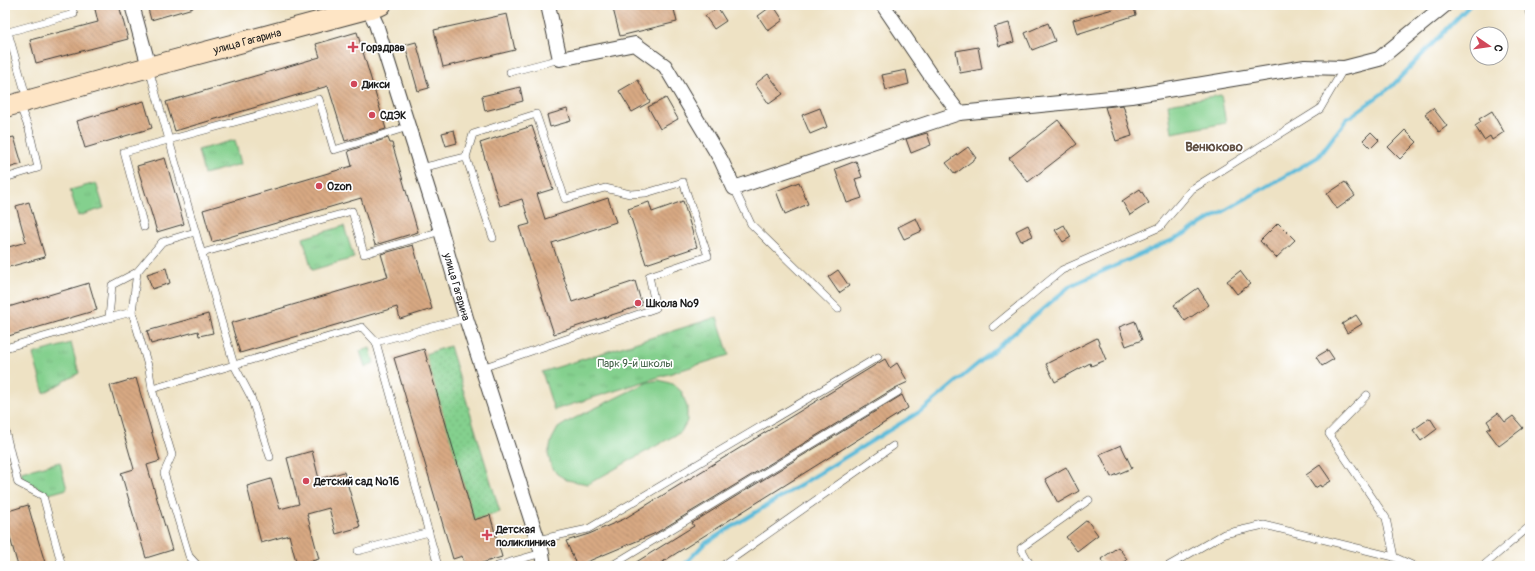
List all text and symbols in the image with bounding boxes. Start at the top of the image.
street label: улица Гагарина [211,25,283,56]
north arrow [1469,26,1509,66]
place label: Горздрав [361,41,406,54]
marker: Горздрав [348,42,358,52]
text: С [1491,43,1505,53]
place label: Дикси [361,78,390,91]
marker: Дикси [349,79,359,89]
place label: СДЭК [380,109,406,122]
marker: СДЭК [367,110,377,120]
district label: Венюково [1185,139,1243,155]
place label: Ozon [327,180,352,193]
marker: Ozon [314,181,324,191]
street label: улица Гагарина [441,250,473,322]
place label: Школа №9 [645,297,699,310]
marker: Школа №9 [633,298,643,308]
park label: Парк 9-й школы [597,357,673,370]
place label: Детский сад №16 [313,475,400,488]
marker: Детский сад №16 [301,476,311,486]
place label: Детская поликлиника [495,523,556,549]
marker: Детская поликлиника [481,529,493,541]

